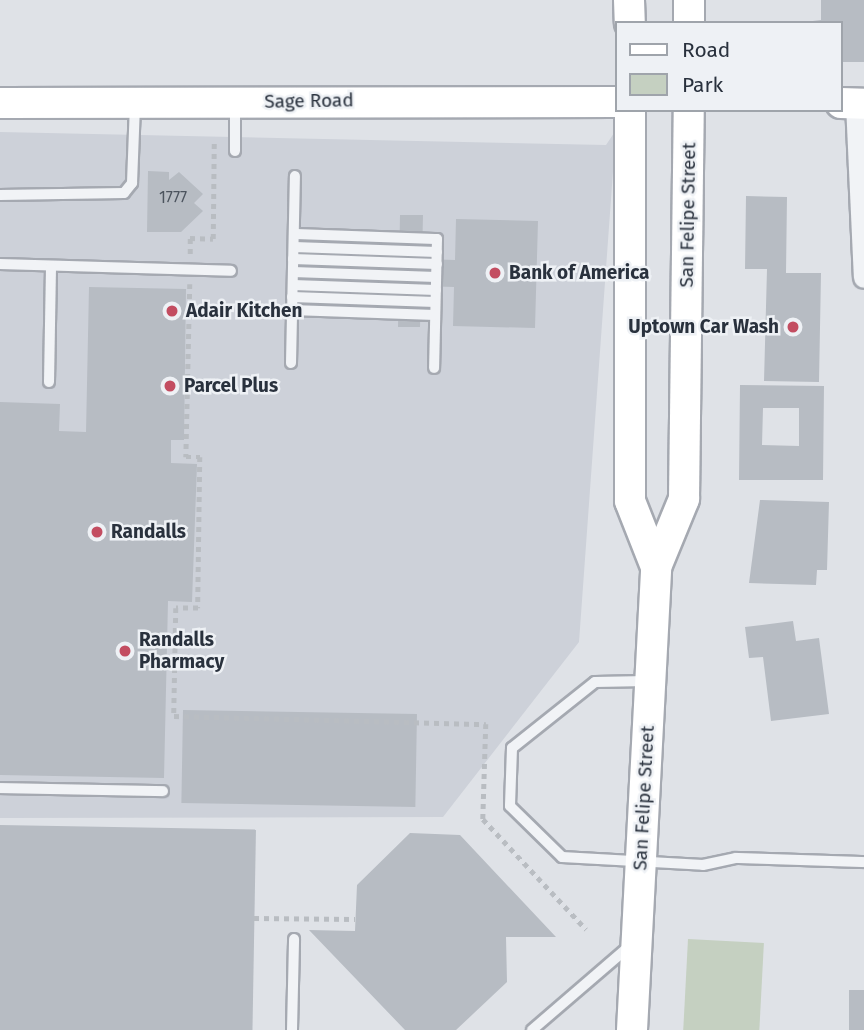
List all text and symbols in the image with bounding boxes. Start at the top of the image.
legend [616,21,843,112]
text: Road [682,37,730,63]
text: Park [682,72,723,98]
street label: Sage Road [264,89,354,113]
street label: San Felipe Street [675,142,701,288]
house number: 1777 [159,188,187,208]
place label: Bank of America [509,262,650,284]
marker: Bank of America [487,265,503,281]
place label: Adair Kitchen [186,300,302,322]
marker: Adair Kitchen [164,303,180,319]
place label: Uptown Car Wash [628,316,779,338]
marker: Uptown Car Wash [785,319,801,335]
place label: Parcel Plus [184,375,278,397]
marker: Parcel Plus [162,378,178,394]
place label: Randalls [111,521,186,543]
marker: Randalls [89,524,105,540]
place label: Randalls Pharmacy [139,629,224,673]
marker: Randalls Pharmacy [117,643,133,659]
street label: San Felipe Street [629,725,659,871]

